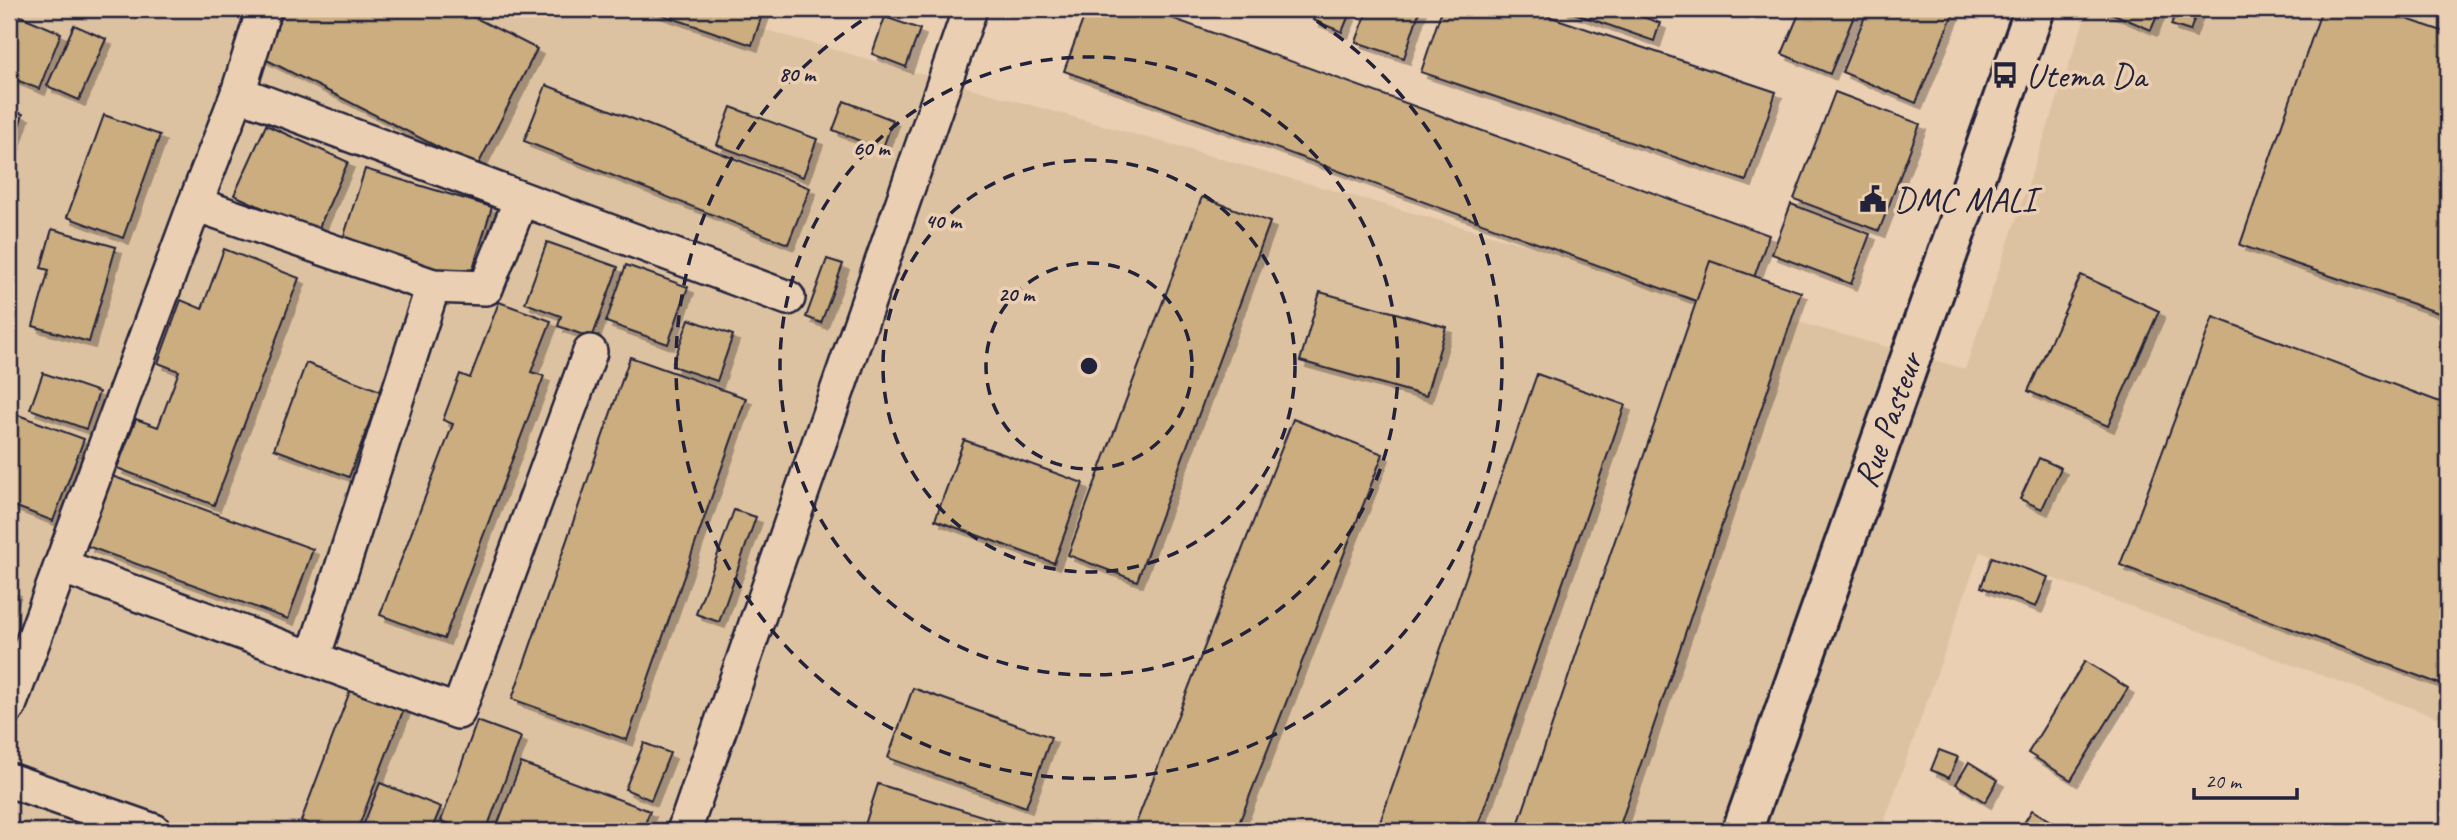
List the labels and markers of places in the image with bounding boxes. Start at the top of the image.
place label: Utema Da [2026,53,2149,98]
bus stop icon: Utema Da [1990,60,2020,90]
place label: DMC MALI [1894,177,2043,222]
public building icon: DMC MALI [1858,184,1888,214]
centre of rings [1077,354,1101,378]

